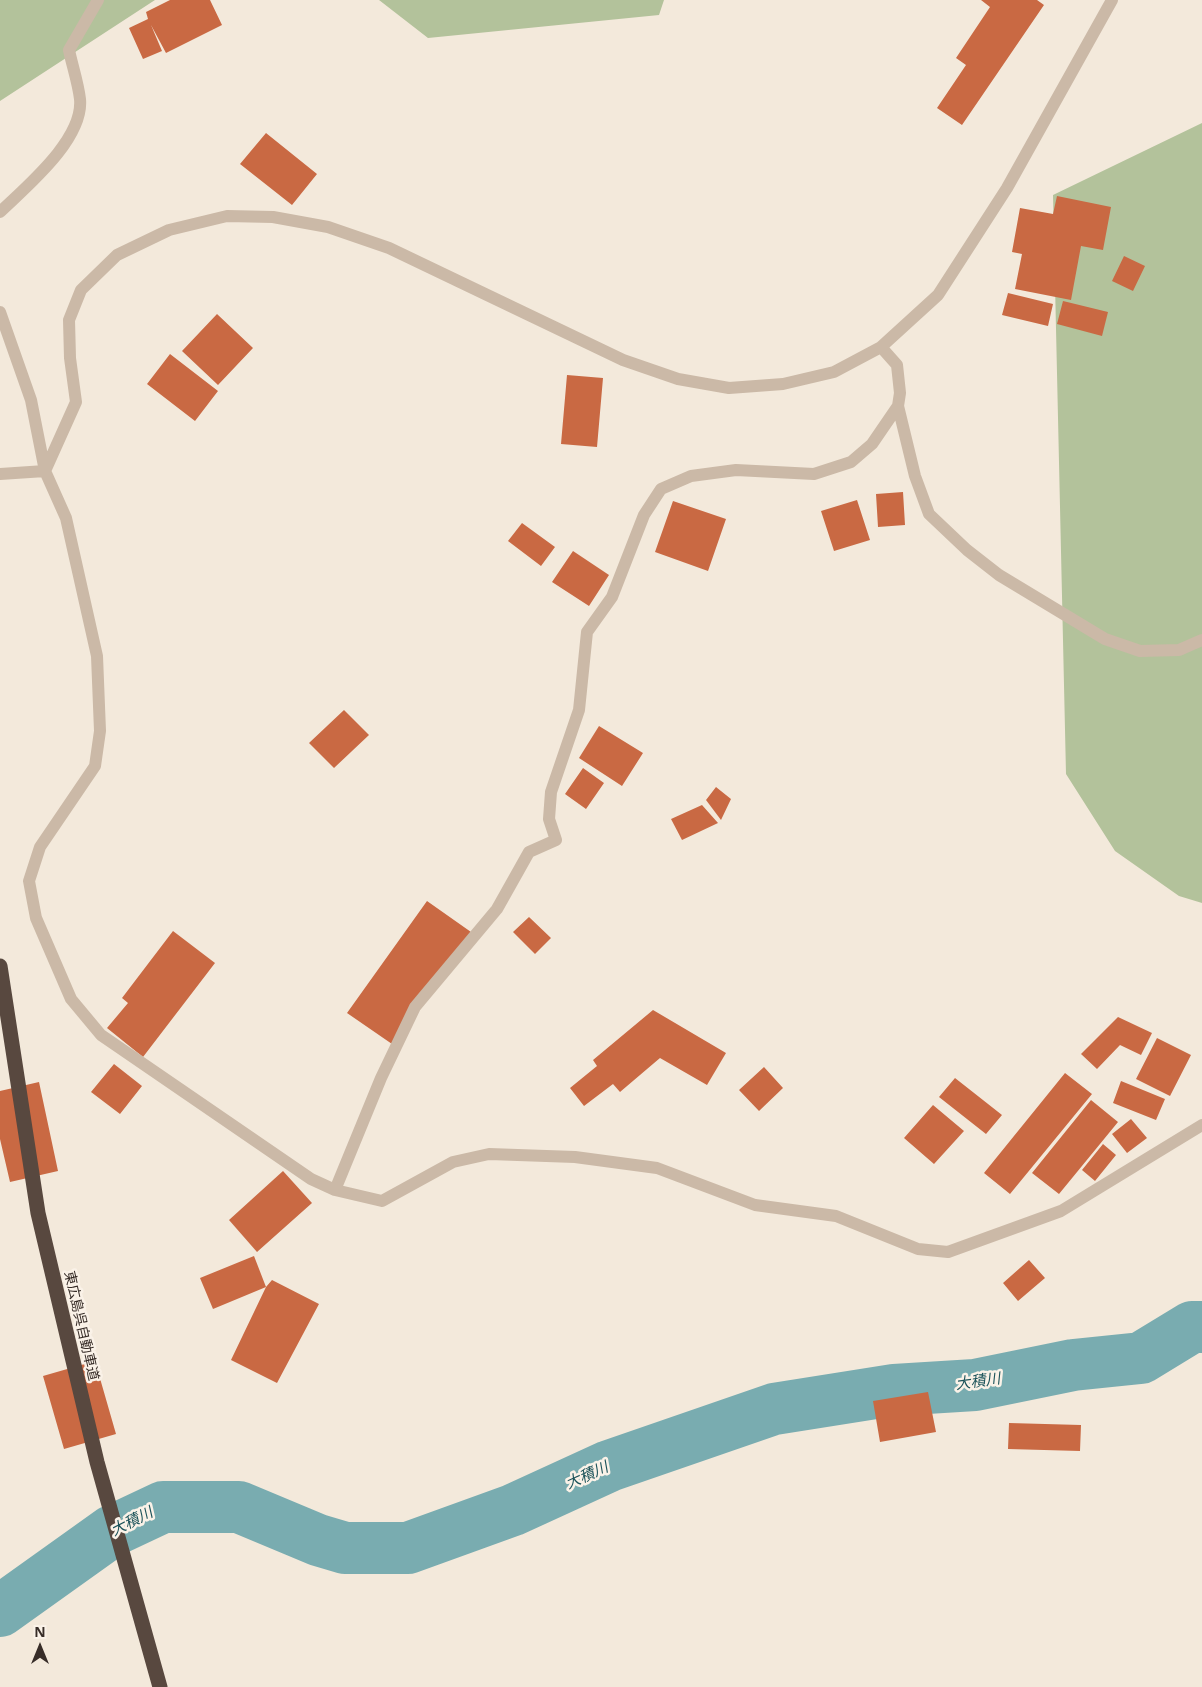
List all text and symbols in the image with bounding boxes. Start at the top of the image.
street label: 東広島呉自動車道 [60,1270,102,1382]
water label: 大積川 [954,1370,1002,1394]
water label: 大積川 [563,1459,611,1493]
water label: 大積川 [108,1504,156,1540]
north arrow [15,1622,65,1672]
text: N [34,1622,46,1641]

